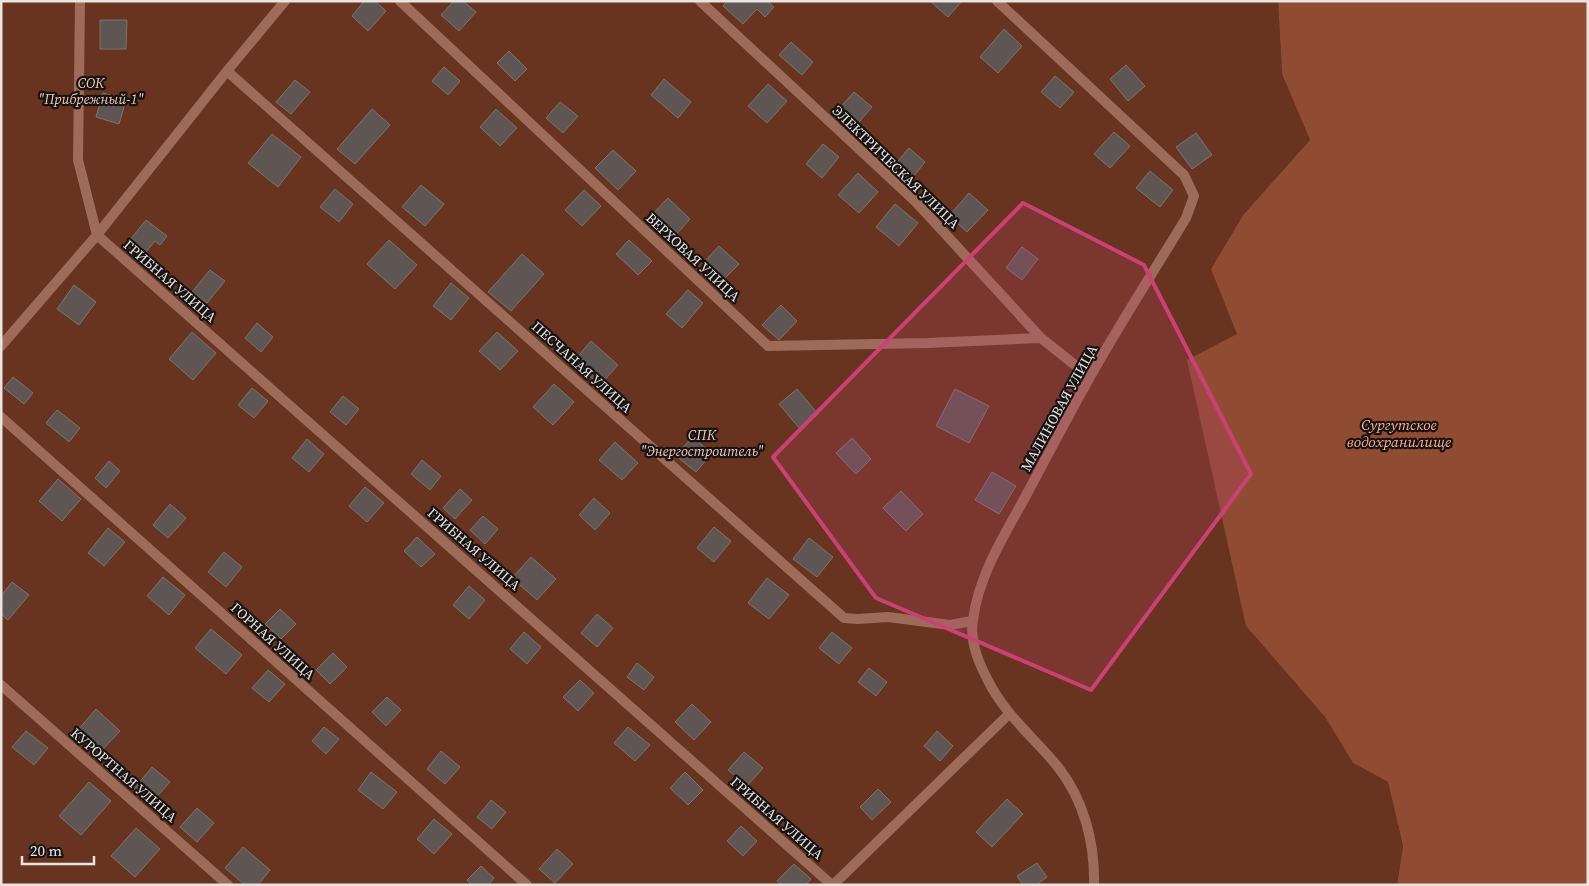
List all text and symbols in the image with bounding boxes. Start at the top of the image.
park label: СОК "Прибрежный-1" [38,73,144,109]
street label: ЭЛЕКТРИЧЕСКАЯ УЛИЦА [828,101,965,234]
street label: ВЕРХОВАЯ УЛИЦА [641,208,745,306]
street label: ГРИБНАЯ УЛИЦА [119,235,221,327]
street label: ПЕСЧАНАЯ УЛИЦА [527,317,637,418]
street label: МАЛИНОВАЯ УЛИЦА [1016,340,1103,475]
water label: Сургутское водохранилище [1347,414,1451,452]
park label: СПК "Энергостроитель" [640,425,764,461]
street label: ГРИБНАЯ УЛИЦА [423,503,525,595]
street label: ГОРНАЯ УЛИЦА [227,598,320,685]
street label: КУРОРТНАЯ УЛИЦА [67,723,182,827]
street label: ГРИБНАЯ УЛИЦА [726,772,828,864]
scale bar [22,834,95,866]
text: 20 m [30,840,62,861]

